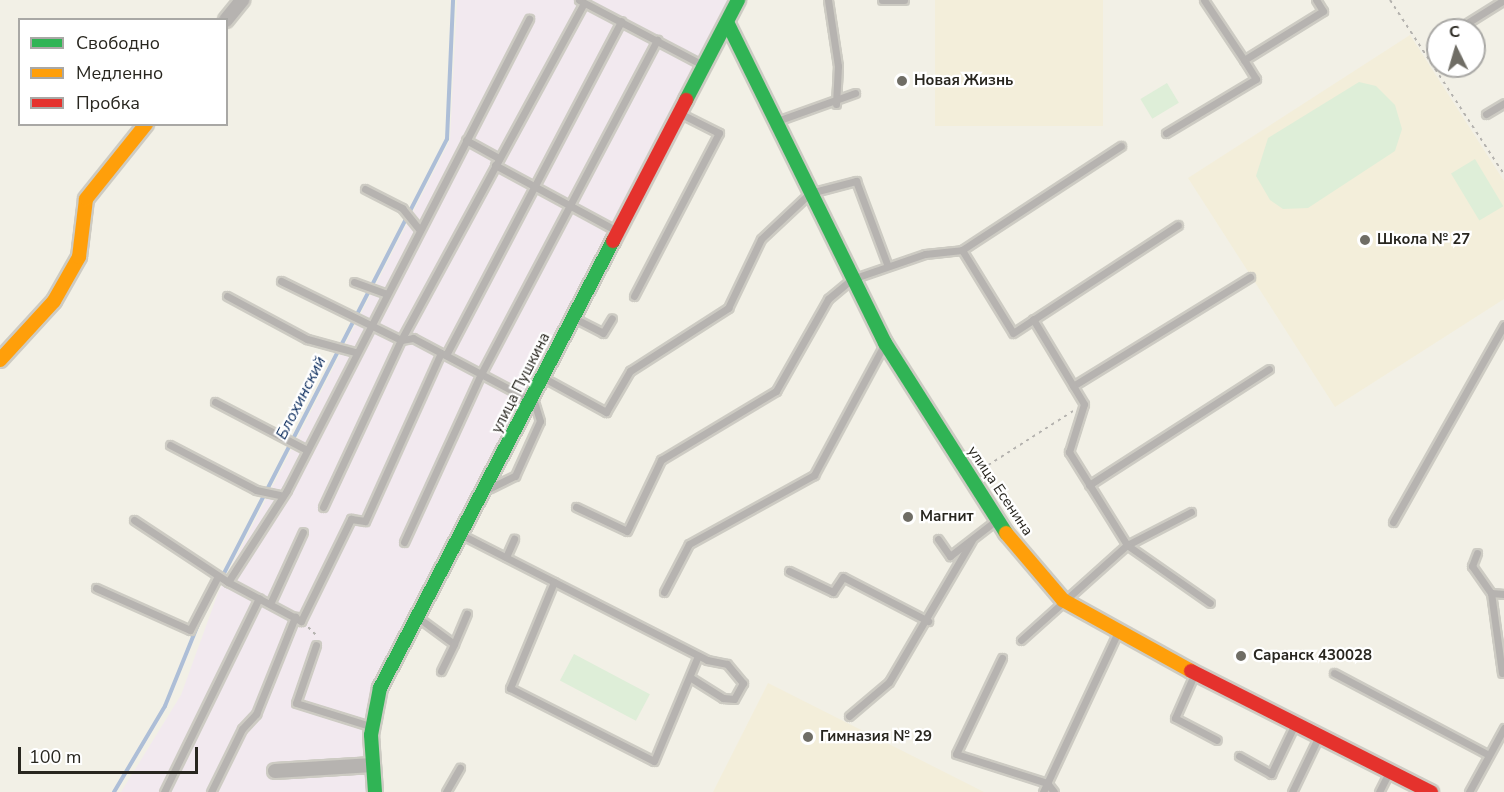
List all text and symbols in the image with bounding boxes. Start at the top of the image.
legend [18,18,228,126]
north arrow [1426,18,1486,78]
text: С [1448,21,1461,43]
text: Свободно [76,31,160,55]
text: Медленно [76,61,163,85]
place label: Новая Жизнь [914,72,1013,90]
marker: Новая Жизнь [895,74,909,88]
text: Пробка [76,91,140,115]
place label: Школа № 27 [1377,231,1470,249]
marker: Школа № 27 [1358,233,1372,247]
street label: улица Пушкина [488,330,554,436]
water label: Блохинский [272,353,330,443]
street label: улица Есенина [963,443,1037,539]
place label: Магнит [920,508,974,526]
marker: Магнит [901,510,915,524]
place label: Саранск 430028 [1253,647,1372,665]
marker: Саранск 430028 [1234,649,1248,663]
place label: Гимназия № 29 [820,728,932,746]
marker: Гимназия № 29 [801,730,815,744]
scale bar [21,735,201,773]
text: 100 m [29,745,81,769]

